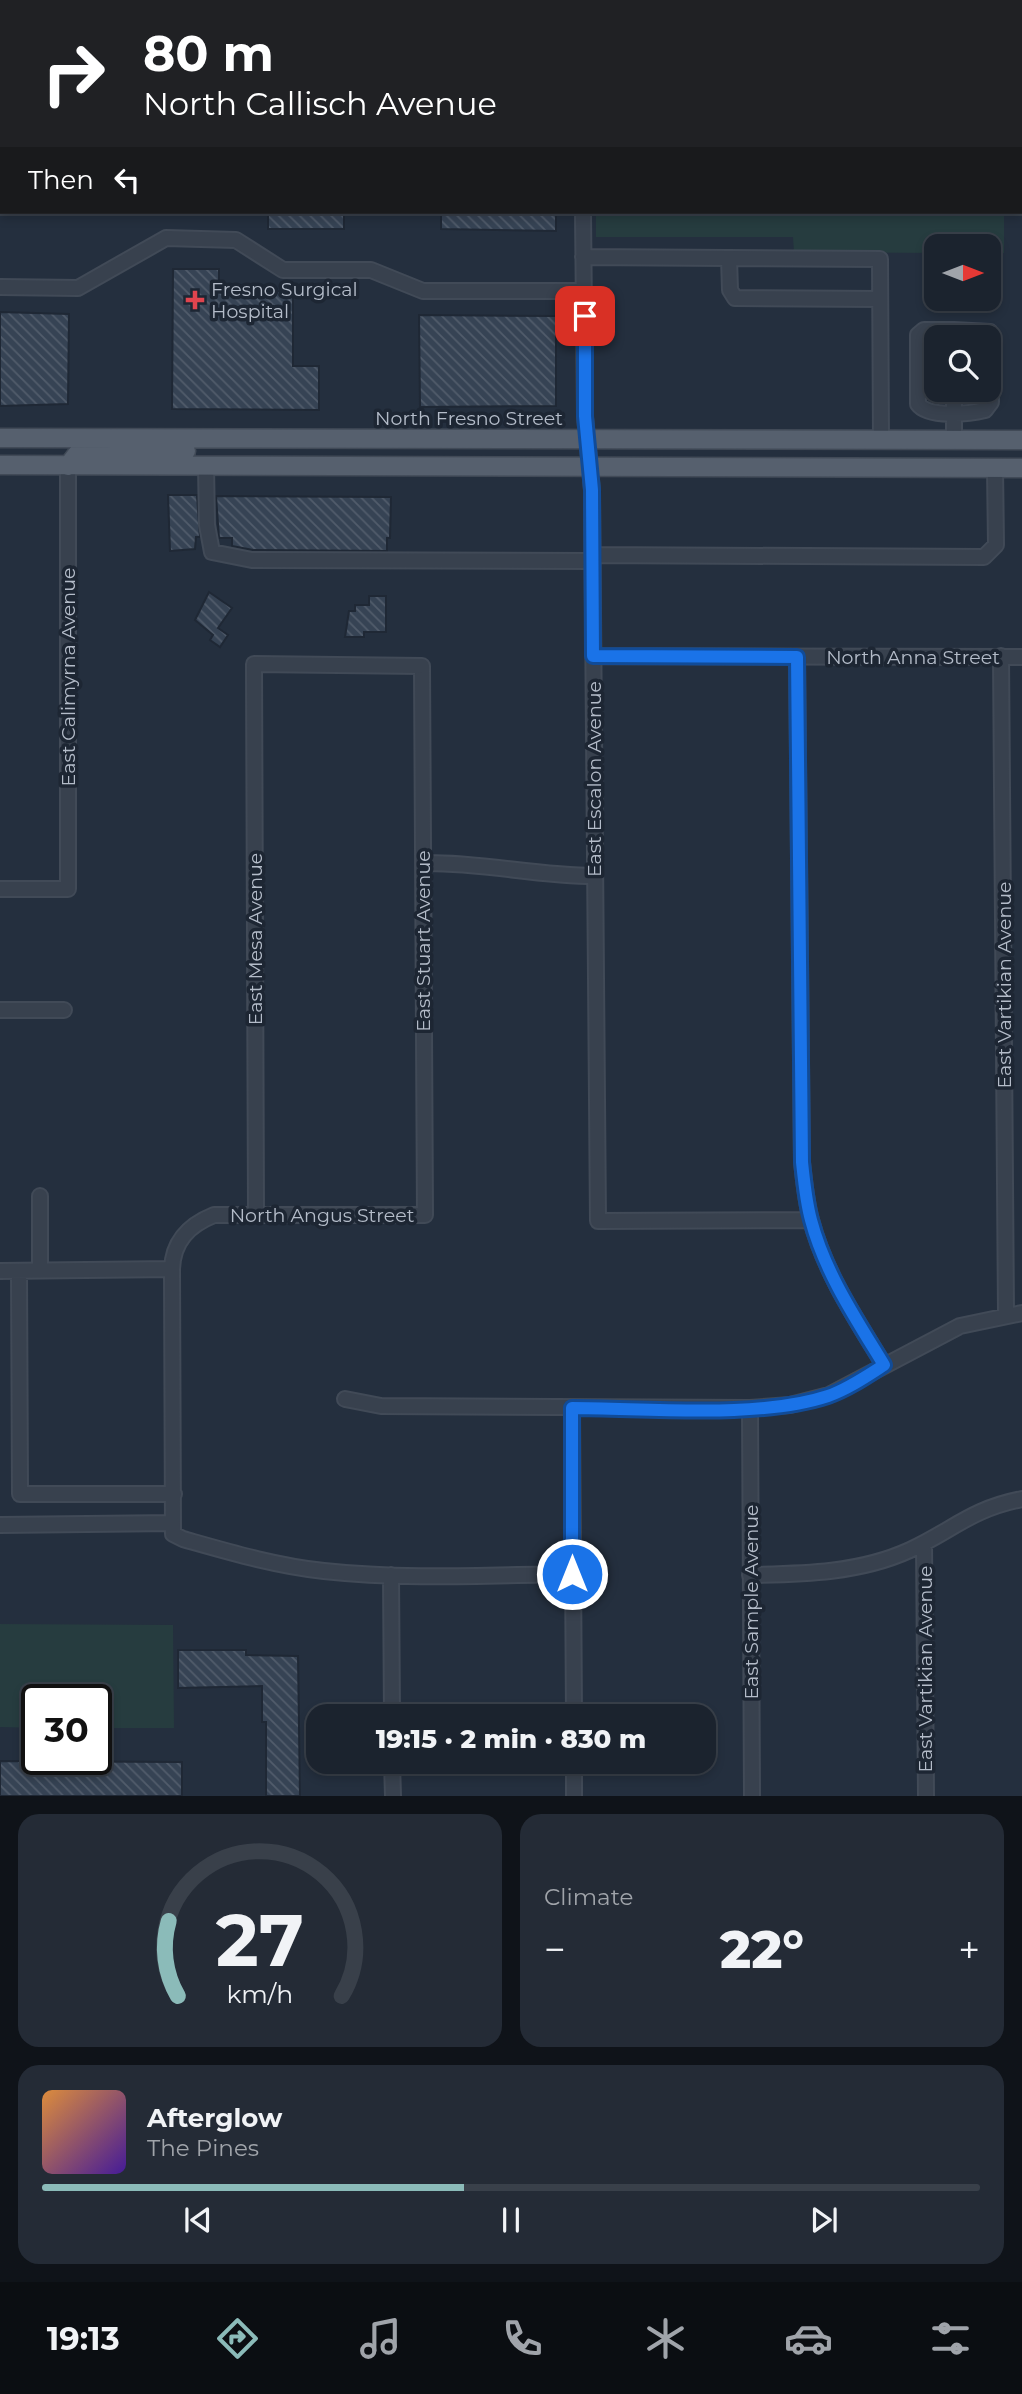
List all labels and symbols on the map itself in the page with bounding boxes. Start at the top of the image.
north arrow [924,234,1001,312]
place label: Fresno Surgical Hospital [211,278,358,323]
pin [555,286,615,346]
marker: Fresno Surgical Hospital [185,290,205,310]
street label: North Fresno Street [375,407,563,430]
street label: East Calimyrna Avenue [57,568,80,786]
street label: North Anna Street [826,646,1000,669]
street label: East Escalon Avenue [583,681,606,877]
street label: East Stuart Avenue [412,850,435,1032]
street label: East Mesa Avenue [244,853,267,1025]
street label: East Vartikian Avenue [993,881,1016,1089]
street label: North Angus Street [230,1204,415,1227]
street label: East Sample Avenue [740,1505,763,1699]
position arrow [535,1537,609,1611]
street label: East Vartikian Avenue [914,1565,937,1773]
speed limit sign: 30 [21,1684,112,1775]

